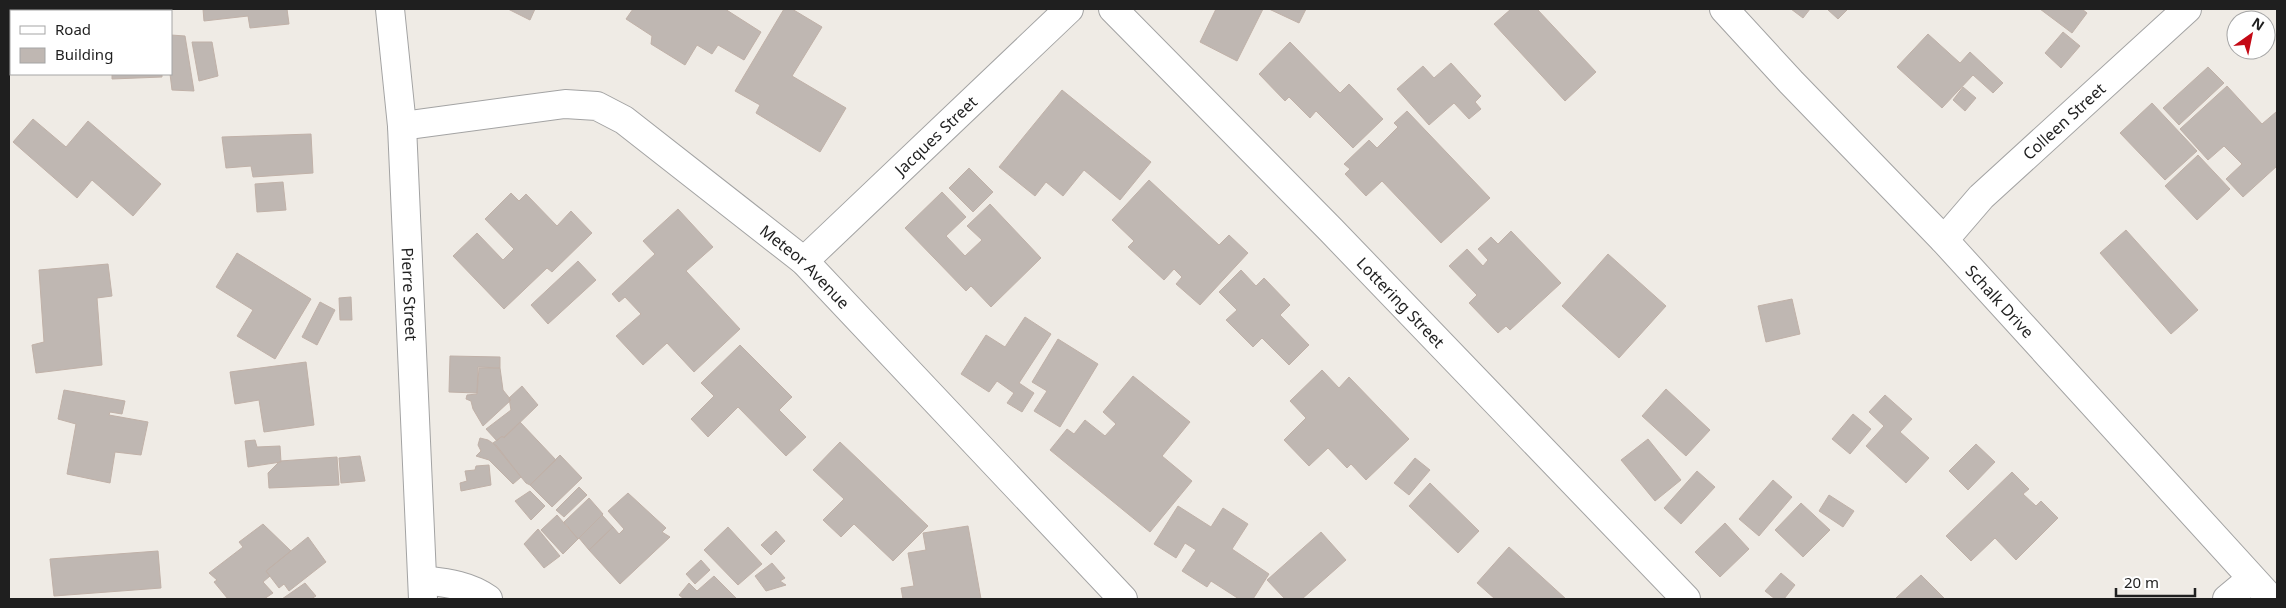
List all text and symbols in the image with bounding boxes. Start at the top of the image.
legend [10,10,172,75]
north arrow [2226,10,2276,60]
text: N [2248,13,2268,35]
text: Road [55,19,91,39]
text: Building [55,44,113,64]
street label: Colleen Street [2018,78,2110,165]
street label: Jacques Street [888,91,982,182]
street label: Meteor Avenue [755,220,854,314]
street label: Pierre Street [396,247,423,342]
street label: Lottering Street [1352,252,1450,353]
street label: Schalk Drive [1961,260,2039,343]
scale bar [2116,566,2195,598]
text: 20 m [2124,572,2159,592]

